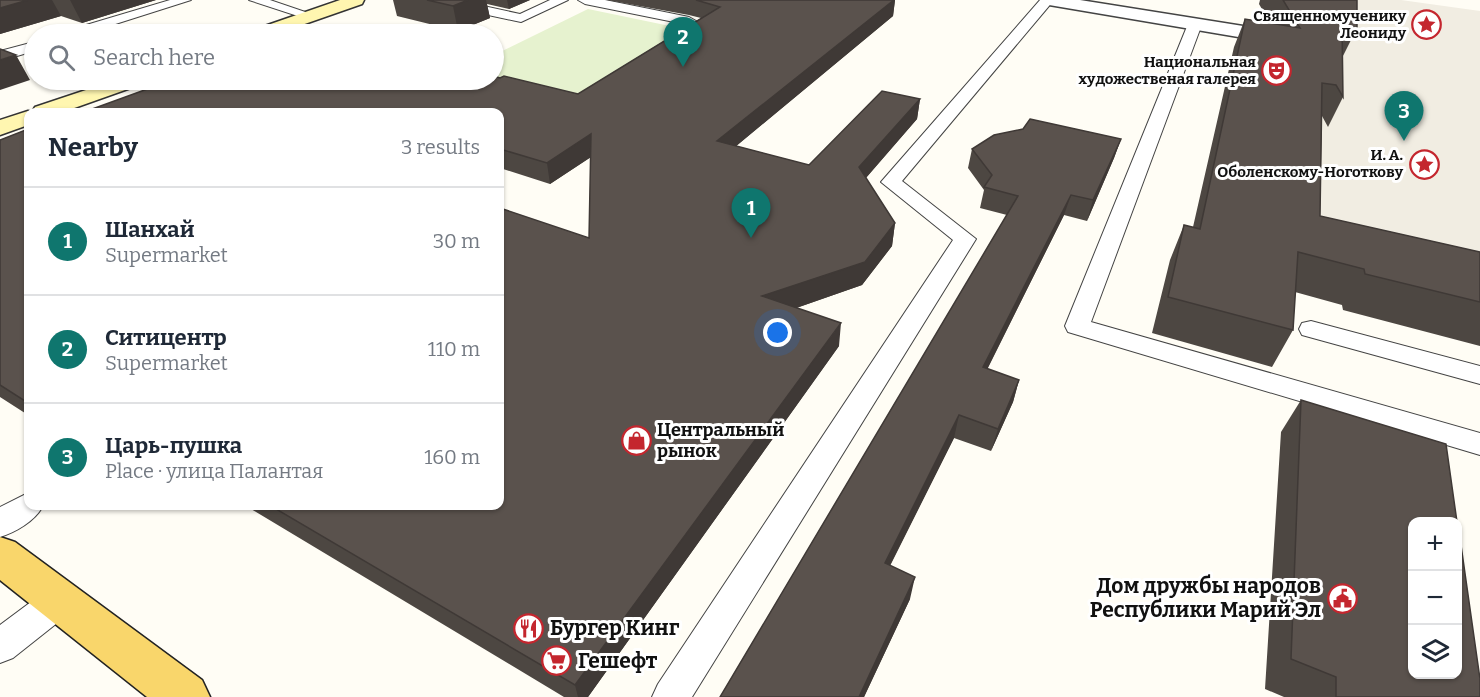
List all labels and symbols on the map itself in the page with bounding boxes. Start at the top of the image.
place label: Священномученику Леониду [1253,7,1407,42]
place icon: Священномученику Леониду [1411,9,1443,41]
pin: 2 [664,17,702,67]
place label: Национальная художественая галерея [1079,53,1256,88]
theatre icon: Национальная художественая галерея [1261,55,1293,87]
pin: 3 [1384,92,1424,141]
place label: И. А. Оболенскому-Ноготкову [1217,146,1404,181]
place icon: И. А. Оболенскому-Ноготкову [1408,148,1440,180]
pin: 1 [732,188,771,238]
your location [763,318,792,347]
place label: Центральный рынок [657,419,784,462]
shop icon: Центральный рынок [620,424,652,456]
place label: Дом дружбы народов Республики Марий Эл [1090,573,1321,623]
public building icon: Дом дружбы народов Республики Марий Эл [1326,582,1358,614]
restaurant icon: Бургер Кинг [513,612,545,644]
place label: Бургер Кинг [550,615,680,641]
supermarket icon: Гешефт [541,645,573,677]
place label: Гешефт [578,648,658,674]

